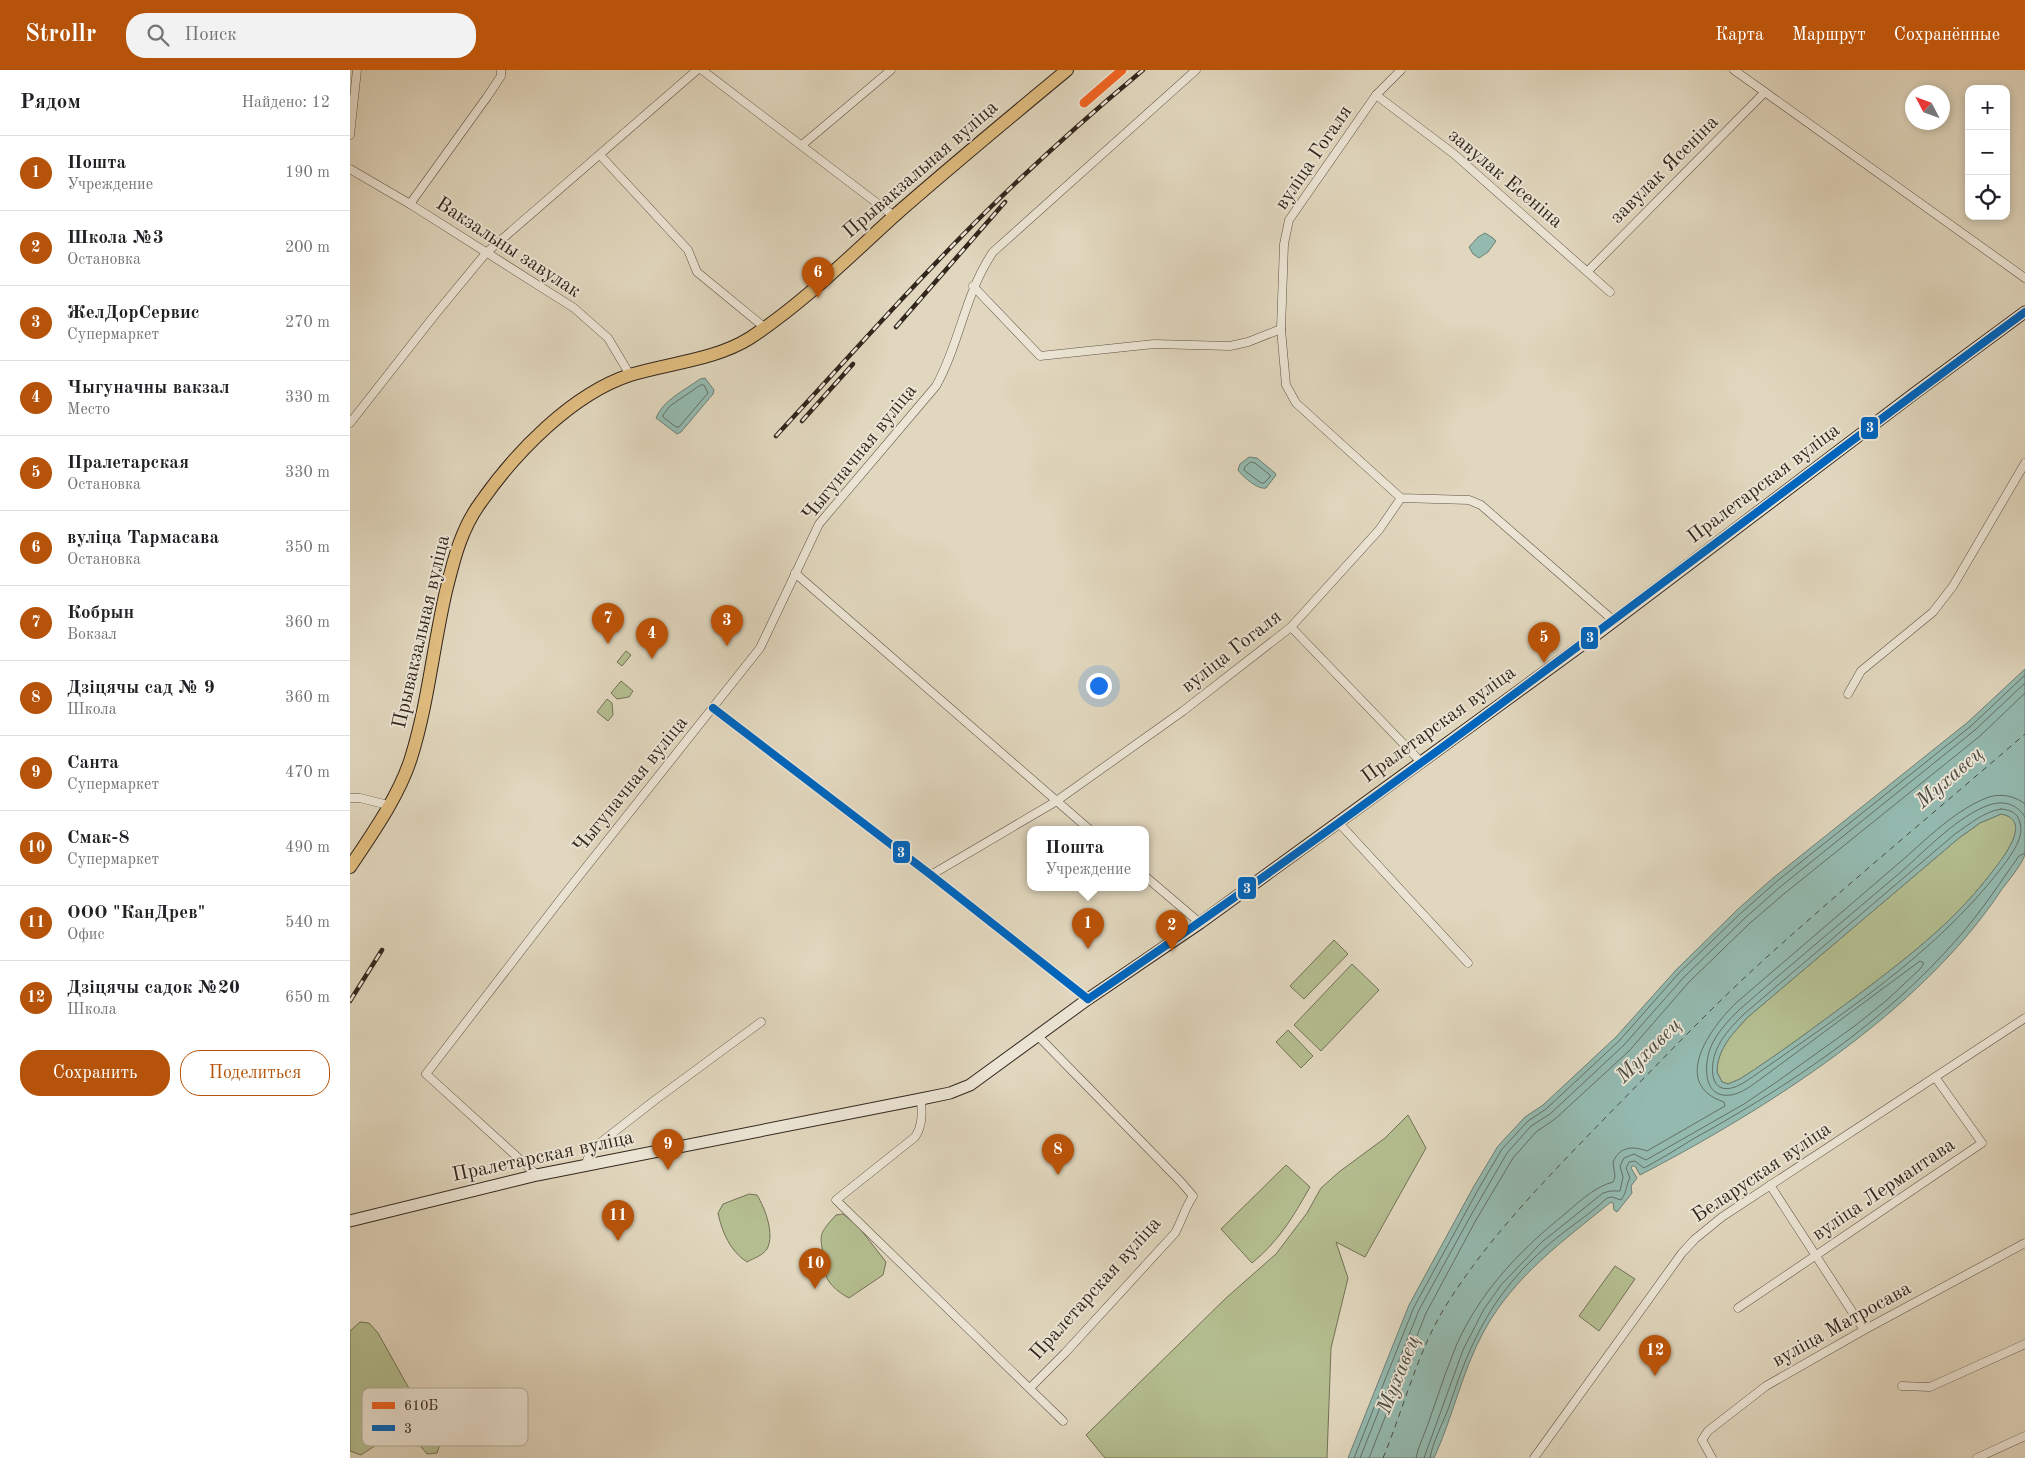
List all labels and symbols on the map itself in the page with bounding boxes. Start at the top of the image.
north arrow [1905,85,1950,130]
street label: Прывакзальная вуліца [840,97,1002,242]
street label: вуліца Гогаля [1272,102,1356,214]
street label: завулак Ясеніна [1607,112,1723,228]
street label: завулак Есеніна [1444,126,1566,232]
street label: Вакзальны завулак [432,194,584,302]
pin: 6 [802,257,834,298]
street label: Чыгуначная вуліца [799,381,921,525]
line badge: 3 [1860,416,1879,440]
street label: Пралетарская вуліца [1684,420,1844,548]
text: 3 [1866,421,1874,435]
street label: Прывакзальная вуліца [390,533,454,731]
pin: 7 [592,603,624,644]
pin: 3 [711,605,743,646]
street label: вуліца Гогаля [1178,607,1286,697]
pin: 4 [636,618,668,659]
pin: 5 [1528,622,1560,663]
line badge: 3 [1580,626,1599,650]
text: 3 [1586,631,1594,645]
street label: Пралетарская вуліца [1358,662,1520,787]
your location [1086,673,1112,699]
street label: Чыгуначная вуліца [570,713,692,857]
water label: Мухавец [1911,743,1988,814]
line badge: 3 [892,840,911,864]
text: 3 [897,846,905,860]
line badge: 3 [1237,876,1257,900]
text: 3 [1243,882,1251,896]
pin: 1 [1072,908,1104,949]
pin: 2 [1156,910,1188,951]
water label: Мухавец [1612,1015,1685,1088]
street label: Беларуская вуліца [1689,1119,1835,1227]
street label: Пралетарская вуліца [450,1128,636,1186]
pin: 9 [652,1129,684,1170]
pin: 8 [1042,1134,1074,1175]
street label: вуліца Лермантава [1809,1135,1959,1245]
pin: 11 [602,1200,634,1241]
street label: Пралетарская вуліца [1027,1213,1165,1364]
pin: 10 [799,1248,831,1289]
street label: вуліца Матросава [1769,1279,1915,1371]
water label: Мухавец [1373,1333,1424,1418]
pin: 12 [1639,1335,1671,1376]
legend [362,1388,528,1446]
text: 610Б [404,1399,438,1413]
text: 3 [404,1422,412,1436]

